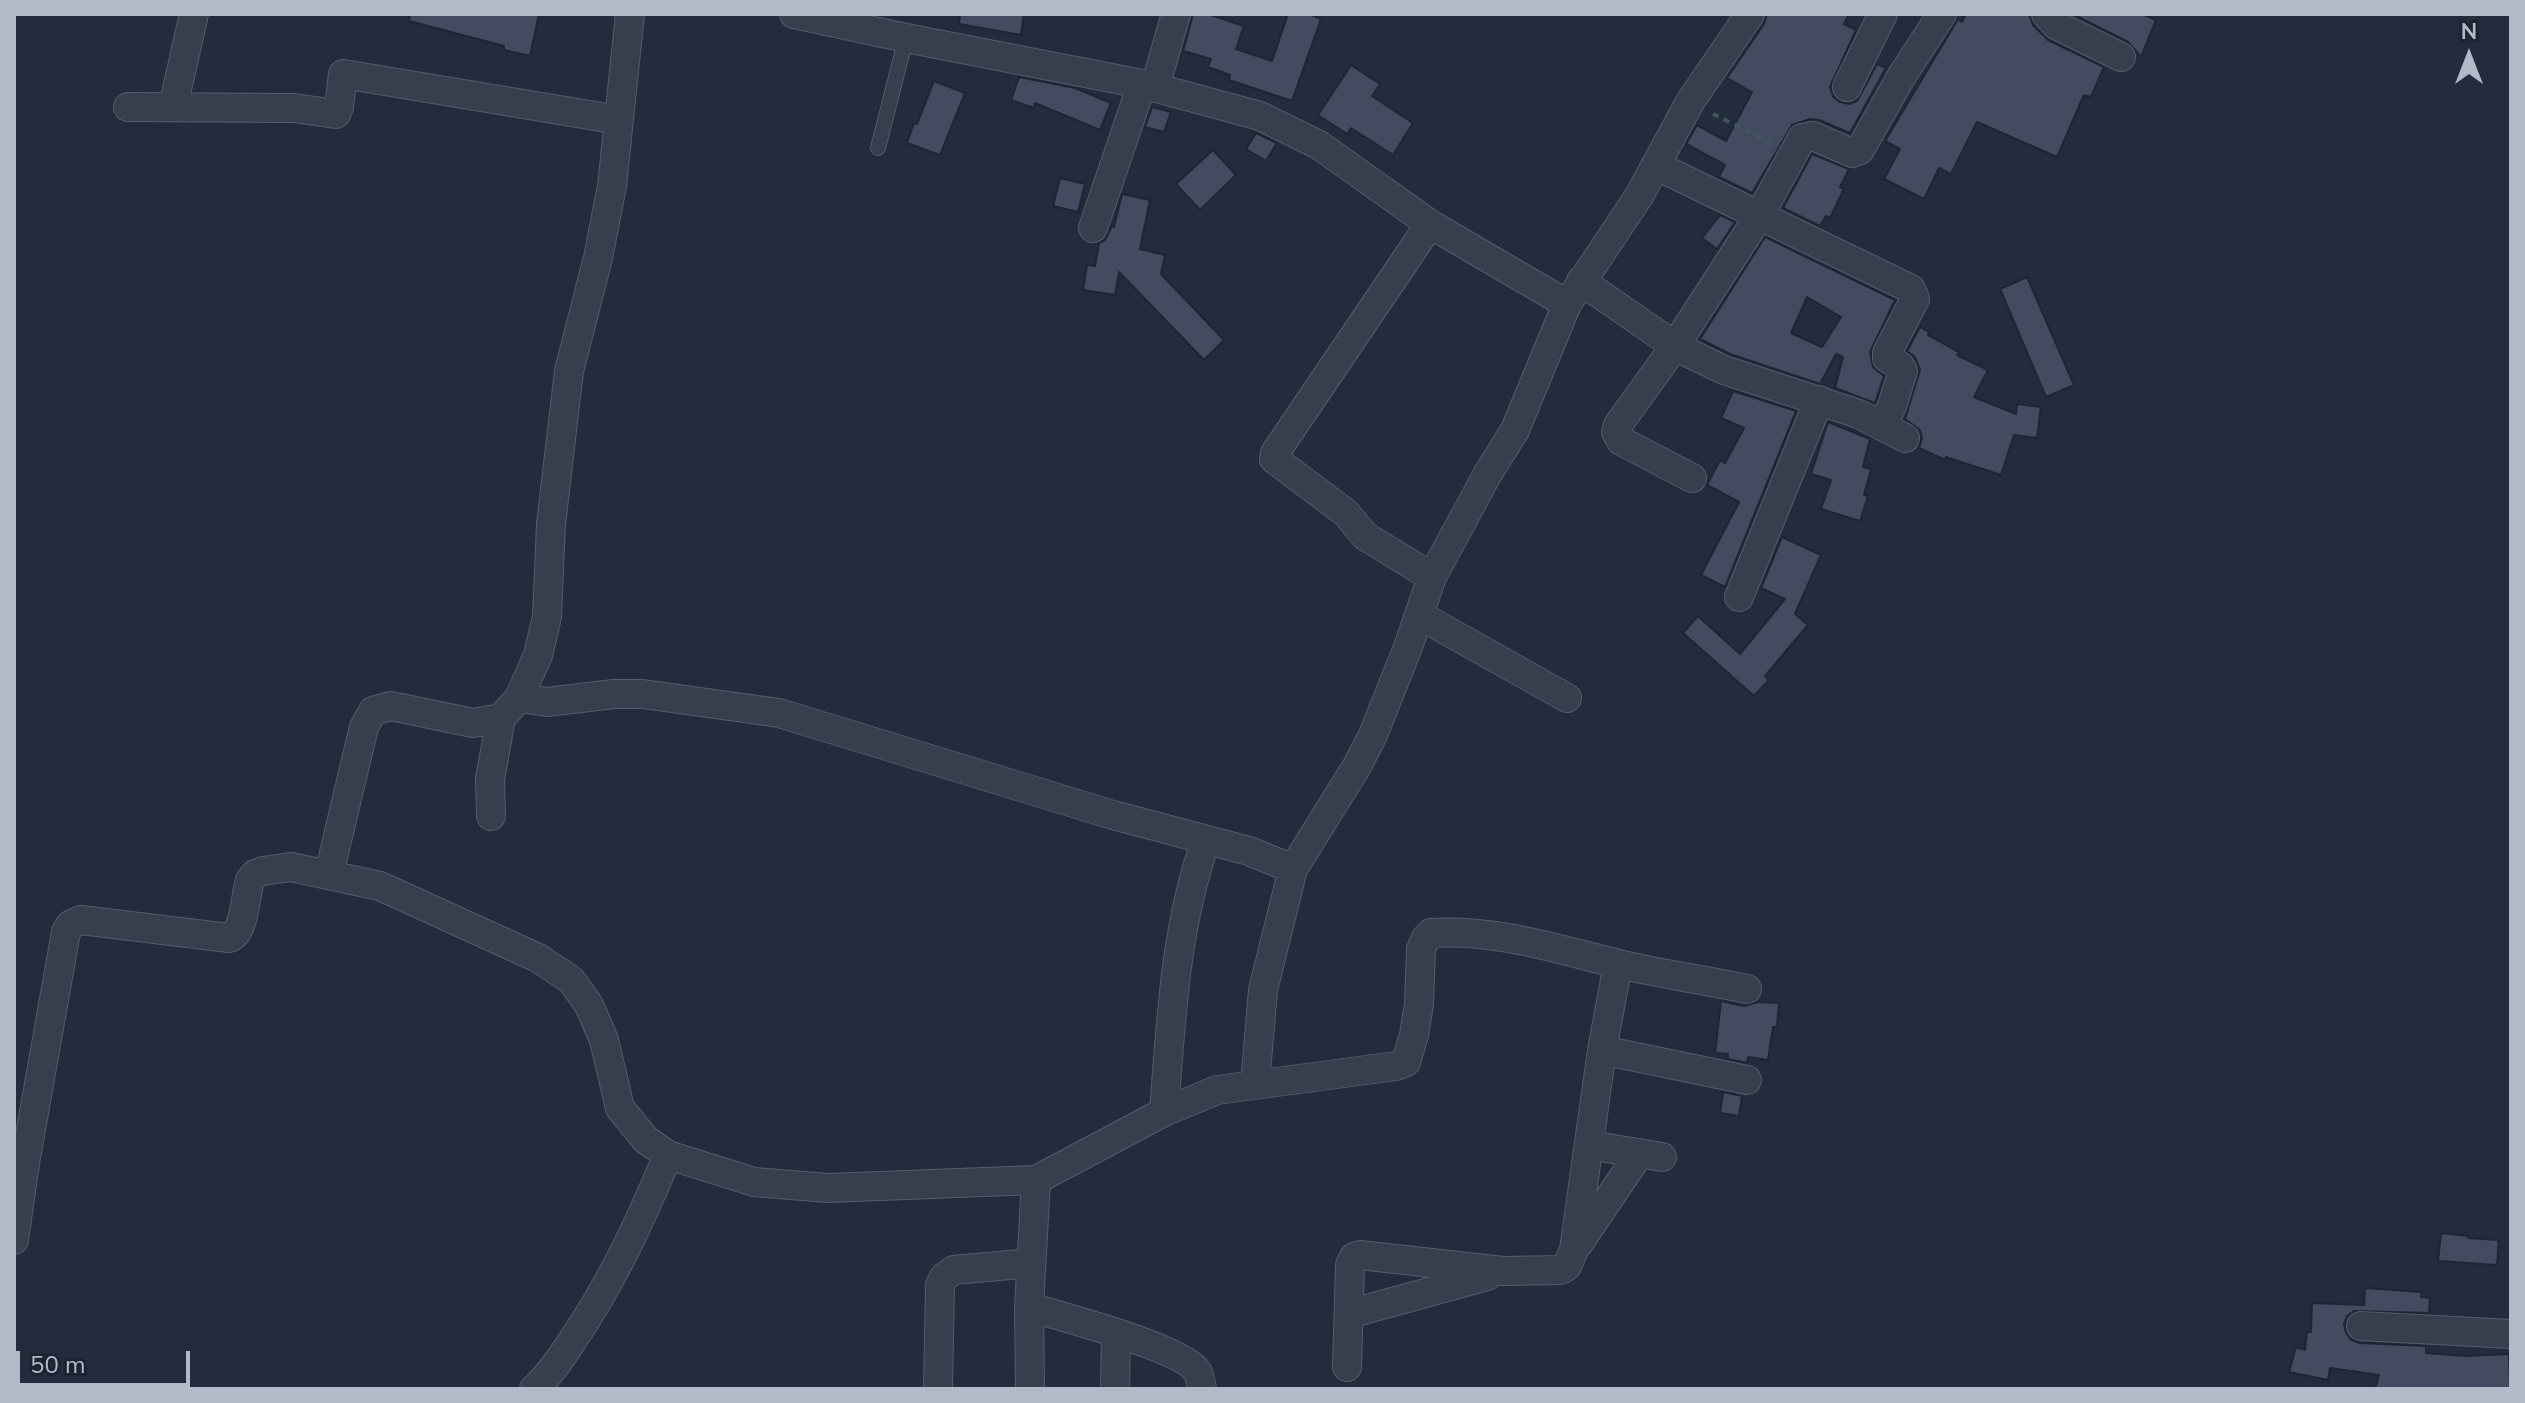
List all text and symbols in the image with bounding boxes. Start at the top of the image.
north arrow [2429,16,2509,96]
text: N [2461,17,2477,47]
scale bar [20,1335,194,1385]
text: 50 m [30,1349,86,1381]

